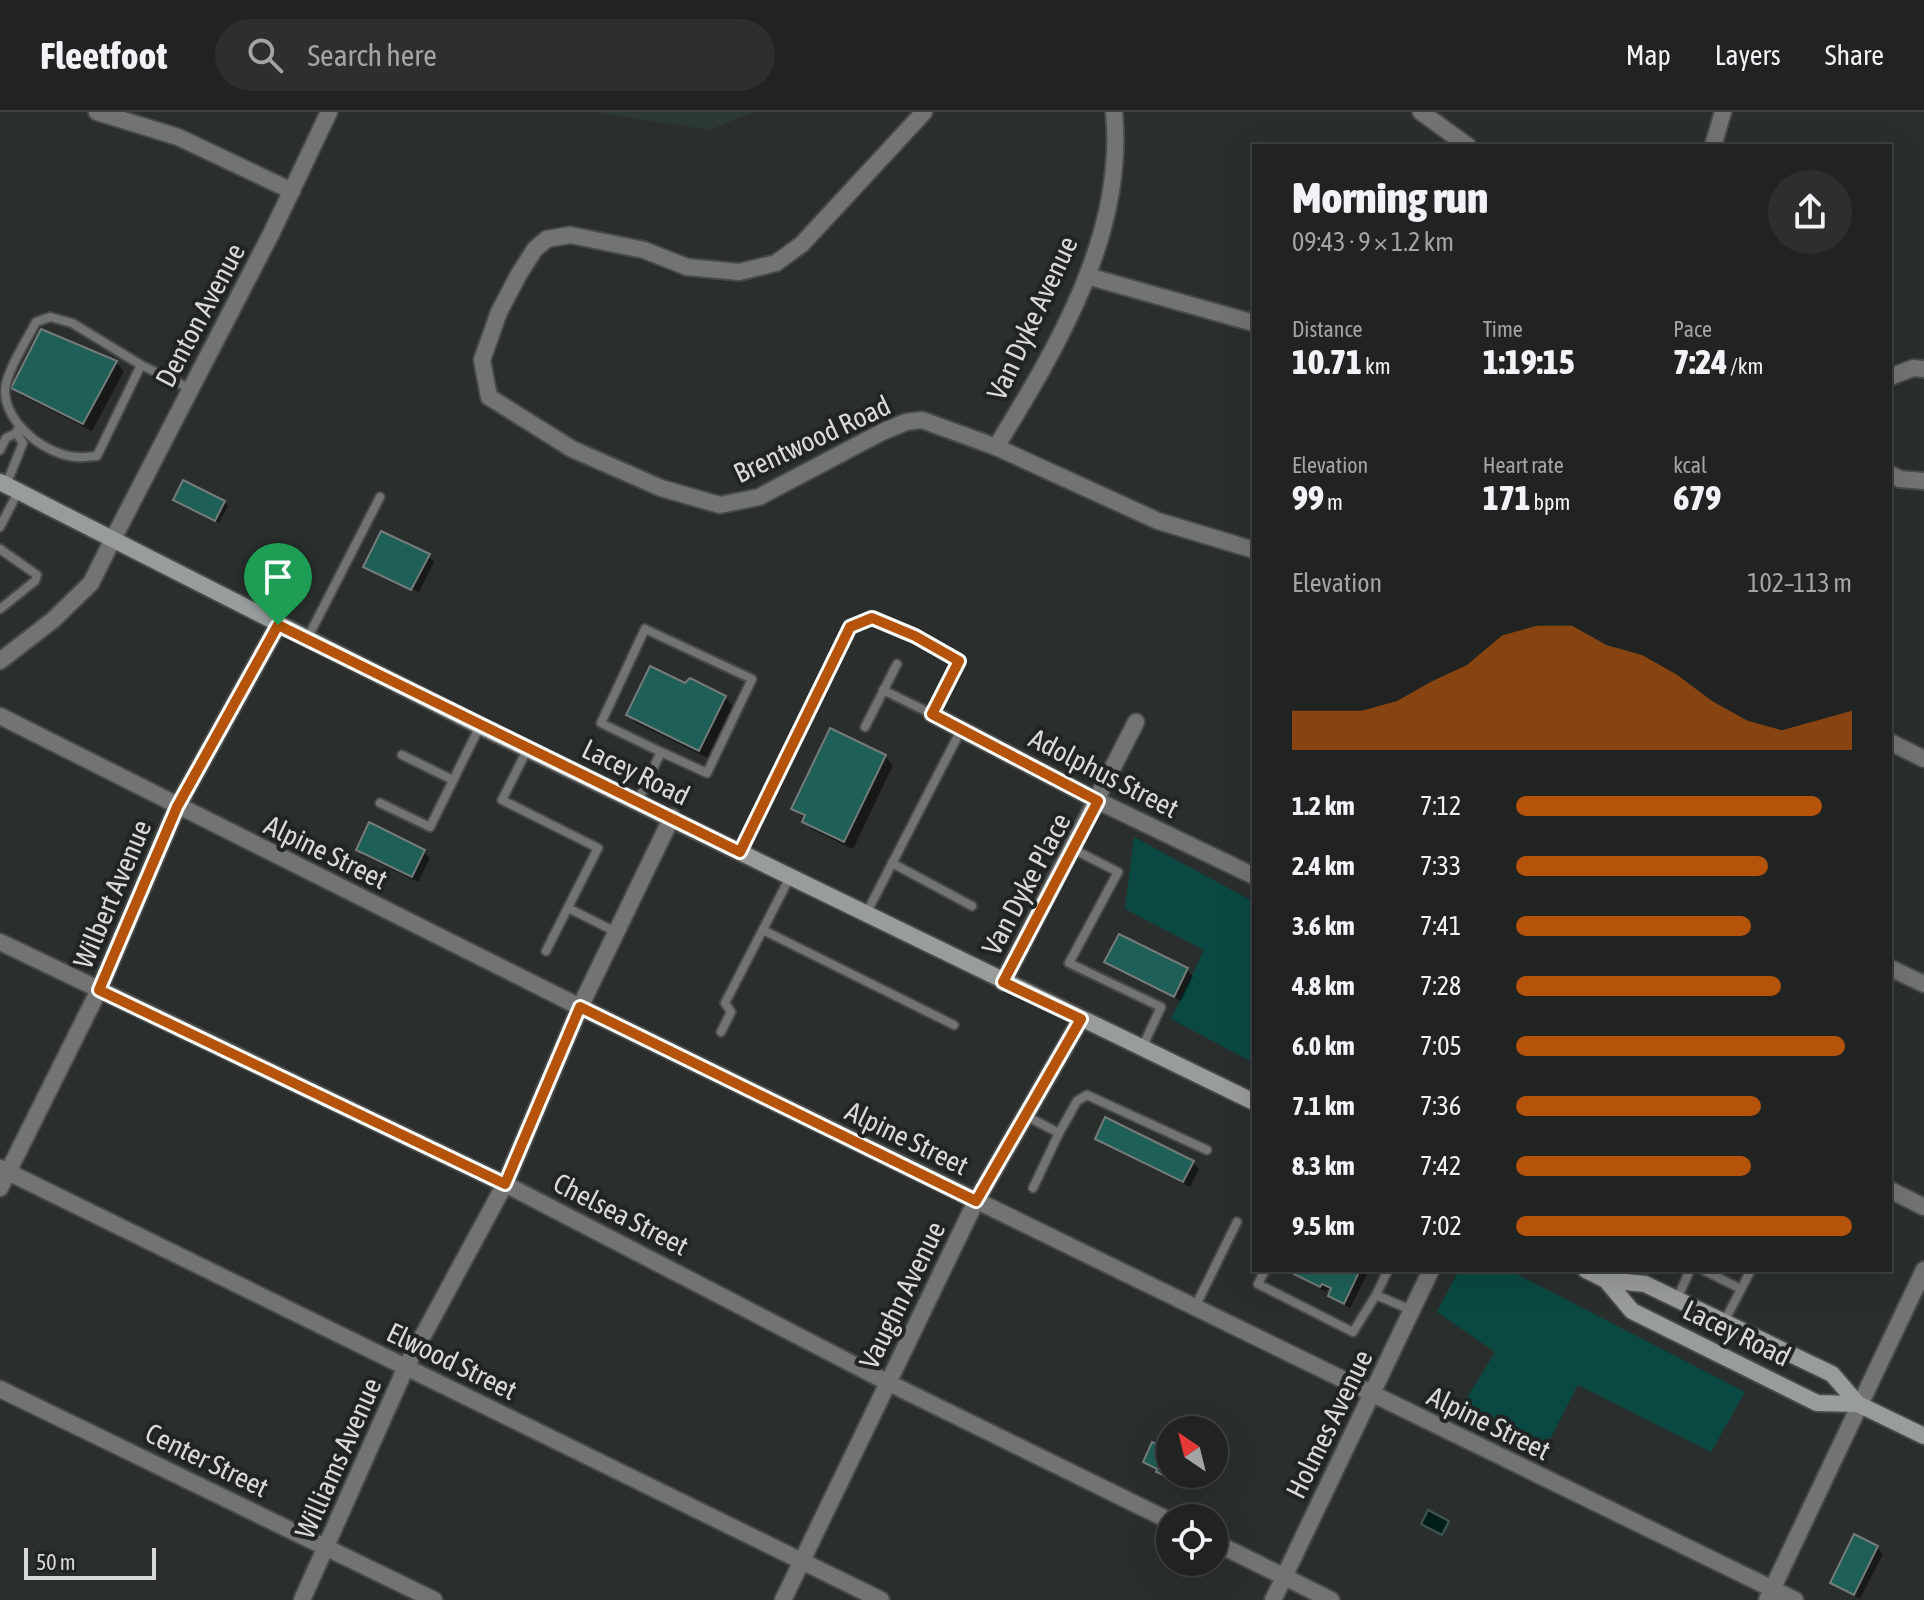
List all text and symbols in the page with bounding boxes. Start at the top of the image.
search box [215,19,775,91]
icon: search [243,33,287,77]
text: Fleetfoot [40,34,167,77]
text: Search here [307,38,437,72]
text: Map [1626,39,1671,71]
text: Layers [1715,39,1781,71]
text: Share [1825,39,1884,71]
button: share [1768,170,1852,254]
text: Morning run [1292,172,1488,222]
text: 09:43 · 9 × 1.2 km [1292,227,1454,257]
street label: Van Dyke Avenue [980,231,1084,405]
street label: Denton Avenue [149,238,251,392]
text: Distance [1292,316,1363,342]
text: Time [1483,316,1523,342]
text: Pace [1673,316,1712,342]
text: 10.71 [1292,342,1362,381]
text: 1:19:15 [1483,342,1575,381]
text: 7:24 [1673,342,1727,381]
text: km [1362,353,1391,379]
text: /km [1727,353,1763,379]
street label: Brentwood Road [729,389,895,489]
text: Elevation [1292,452,1368,478]
text: Heart rate [1483,452,1564,478]
text: kcal [1673,452,1707,478]
text: 99 [1292,478,1324,517]
text: 171 [1483,478,1531,517]
text: 679 [1673,478,1721,517]
text: m [1324,489,1343,515]
text: bpm [1531,489,1570,515]
pin [244,543,312,625]
icon: arrive [256,555,300,599]
text: Elevation [1292,568,1382,598]
text: 102–113 m [1747,568,1852,598]
street label: Adolphus Street [1024,722,1184,824]
street label: Lacey Road [577,732,695,812]
text: 1.2 km [1292,791,1355,821]
text: 7:12 [1420,791,1461,821]
street label: Van Dyke Place [975,808,1077,960]
street label: Alpine Street [259,809,393,895]
street label: Wilbert Avenue [66,815,158,973]
text: 2.4 km [1292,851,1355,881]
text: 7:33 [1420,851,1461,881]
text: 3.6 km [1292,911,1355,941]
text: 7:41 [1420,911,1461,941]
text: 4.8 km [1292,971,1355,1001]
text: 7:28 [1420,971,1461,1001]
text: 6.0 km [1292,1031,1355,1061]
text: 7:05 [1420,1031,1462,1061]
text: 7.1 km [1292,1091,1355,1121]
text: 7:36 [1420,1091,1461,1121]
street label: Alpine Street [840,1095,974,1181]
text: 8.3 km [1292,1151,1355,1181]
text: 7:42 [1420,1151,1461,1181]
street label: Chelsea Street [548,1166,694,1262]
text: 9.5 km [1292,1211,1355,1241]
text: 7:02 [1420,1211,1462,1241]
street label: Vaughn Avenue [853,1216,951,1374]
street label: Lacey Road [1678,1293,1796,1373]
street label: Elwood Street [382,1316,522,1406]
street label: Holmes Avenue [1279,1345,1379,1503]
street label: Williams Avenue [288,1373,388,1543]
street label: Alpine Street [1422,1380,1556,1466]
street label: Center Street [140,1416,274,1504]
north arrow [1156,1416,1228,1488]
map controls [1156,1416,1228,1576]
button: locate [1156,1504,1228,1576]
scale bar [24,1544,156,1580]
text: 50 m [36,1549,76,1575]

